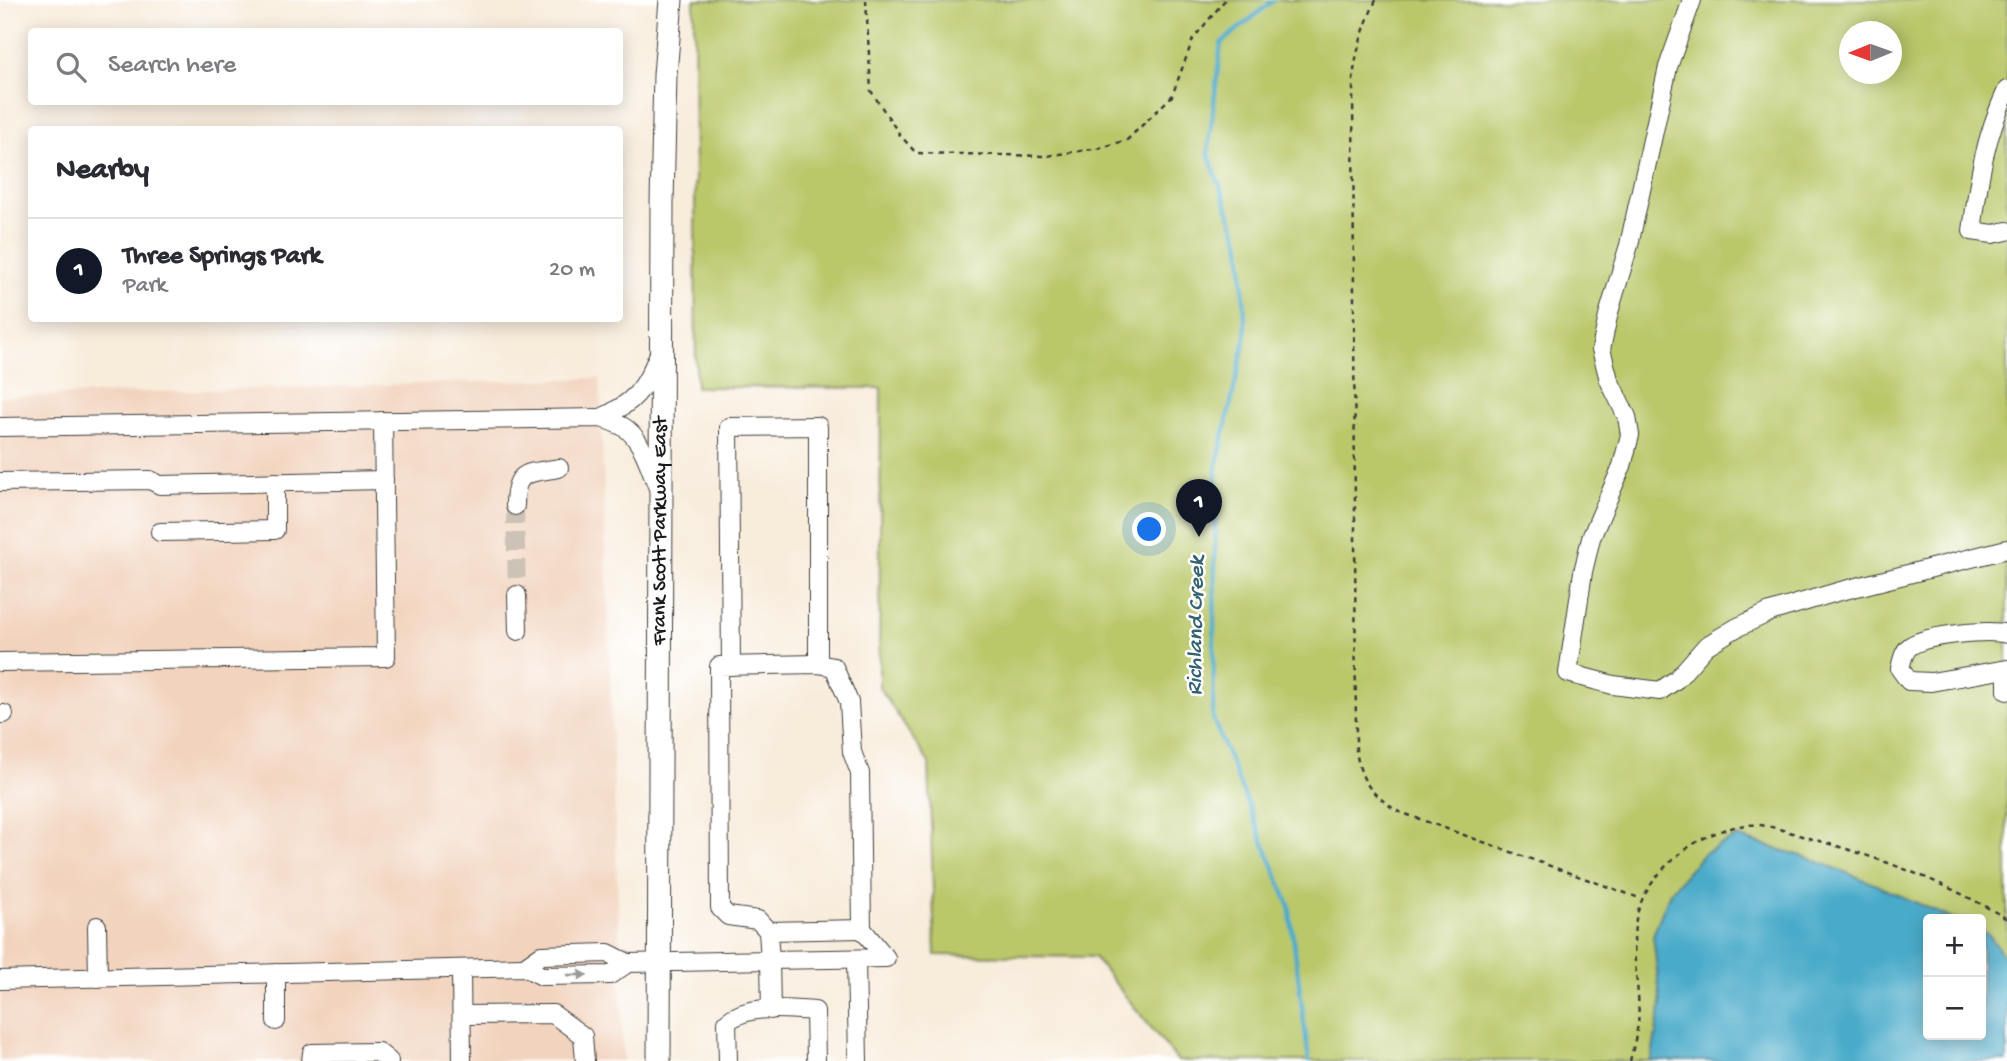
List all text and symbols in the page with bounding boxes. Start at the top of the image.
north arrow [1839,21,1902,84]
search box [28,28,623,105]
icon: search [52,48,90,86]
text: Search here [108,51,236,82]
text: Nearby [56,154,149,189]
text: Three Springs Park [123,242,321,273]
text: 1 [74,257,84,284]
text: 20 m [549,257,595,284]
text: Park [123,273,167,300]
street label: Frank Scott Parkway East [648,414,674,646]
pin: 1 [1176,479,1222,537]
your location [1132,512,1166,546]
water label: Richland Creek [1182,553,1212,696]
map controls [1923,914,1986,1040]
button: + [1923,914,1986,977]
one-way arrow [566,970,588,981]
button: − [1923,977,1986,1040]

